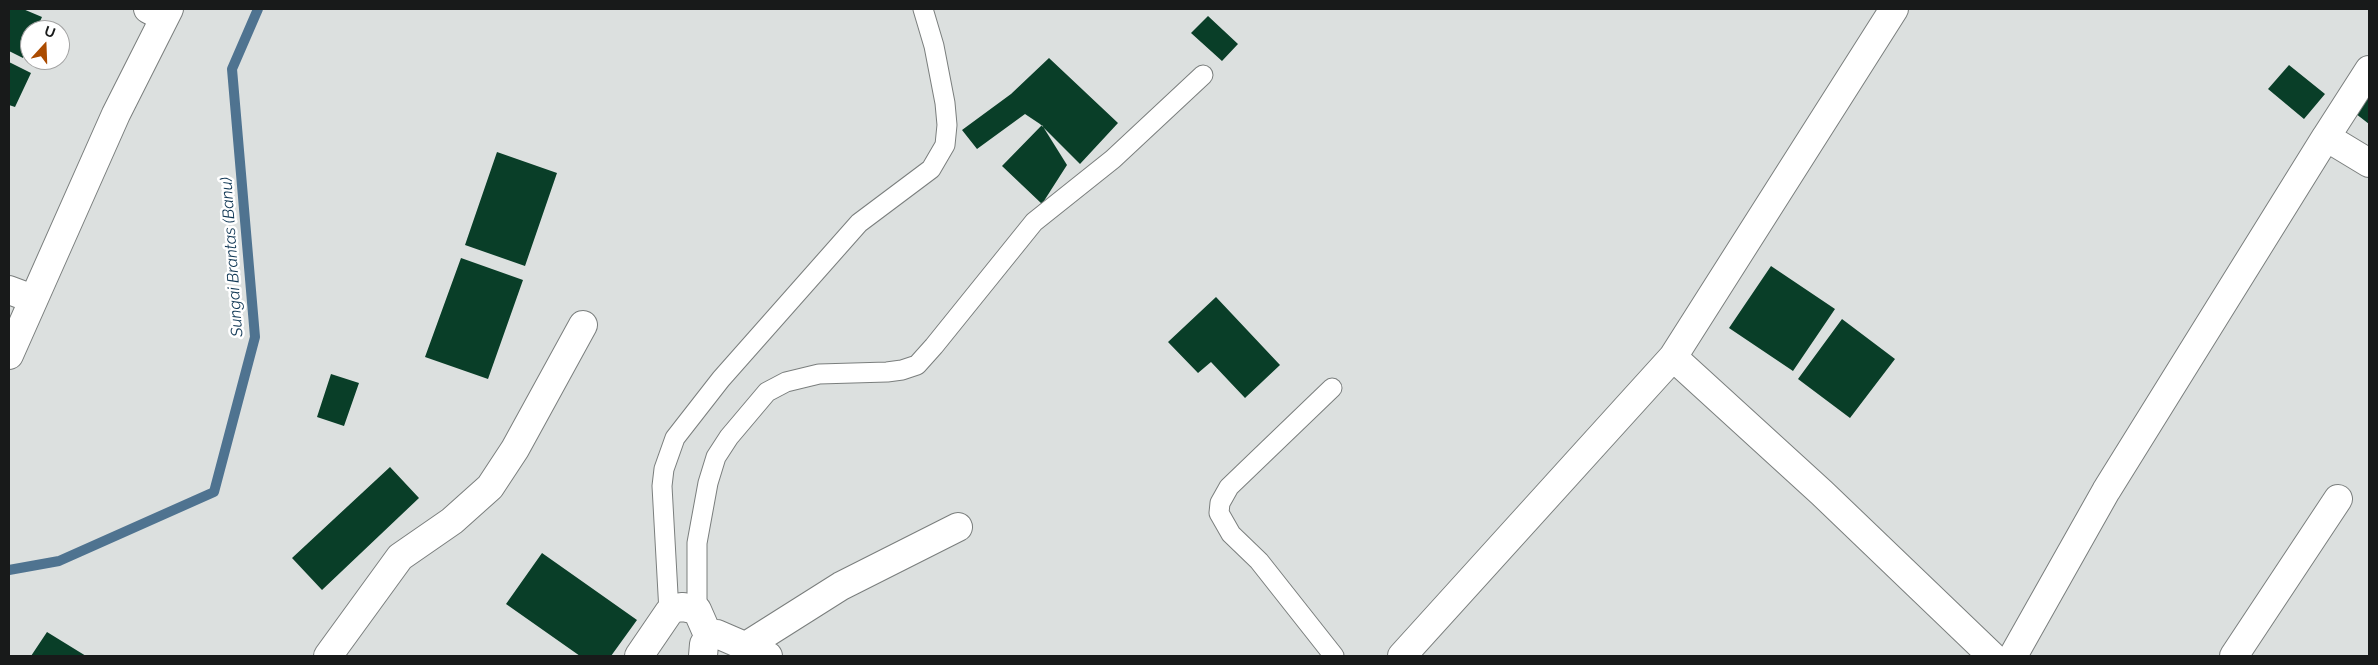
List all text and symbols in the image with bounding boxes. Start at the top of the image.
north arrow [20,20,70,70]
text: U [42,23,57,41]
water label: Sungai Brantas (Banu) [217,176,247,338]

